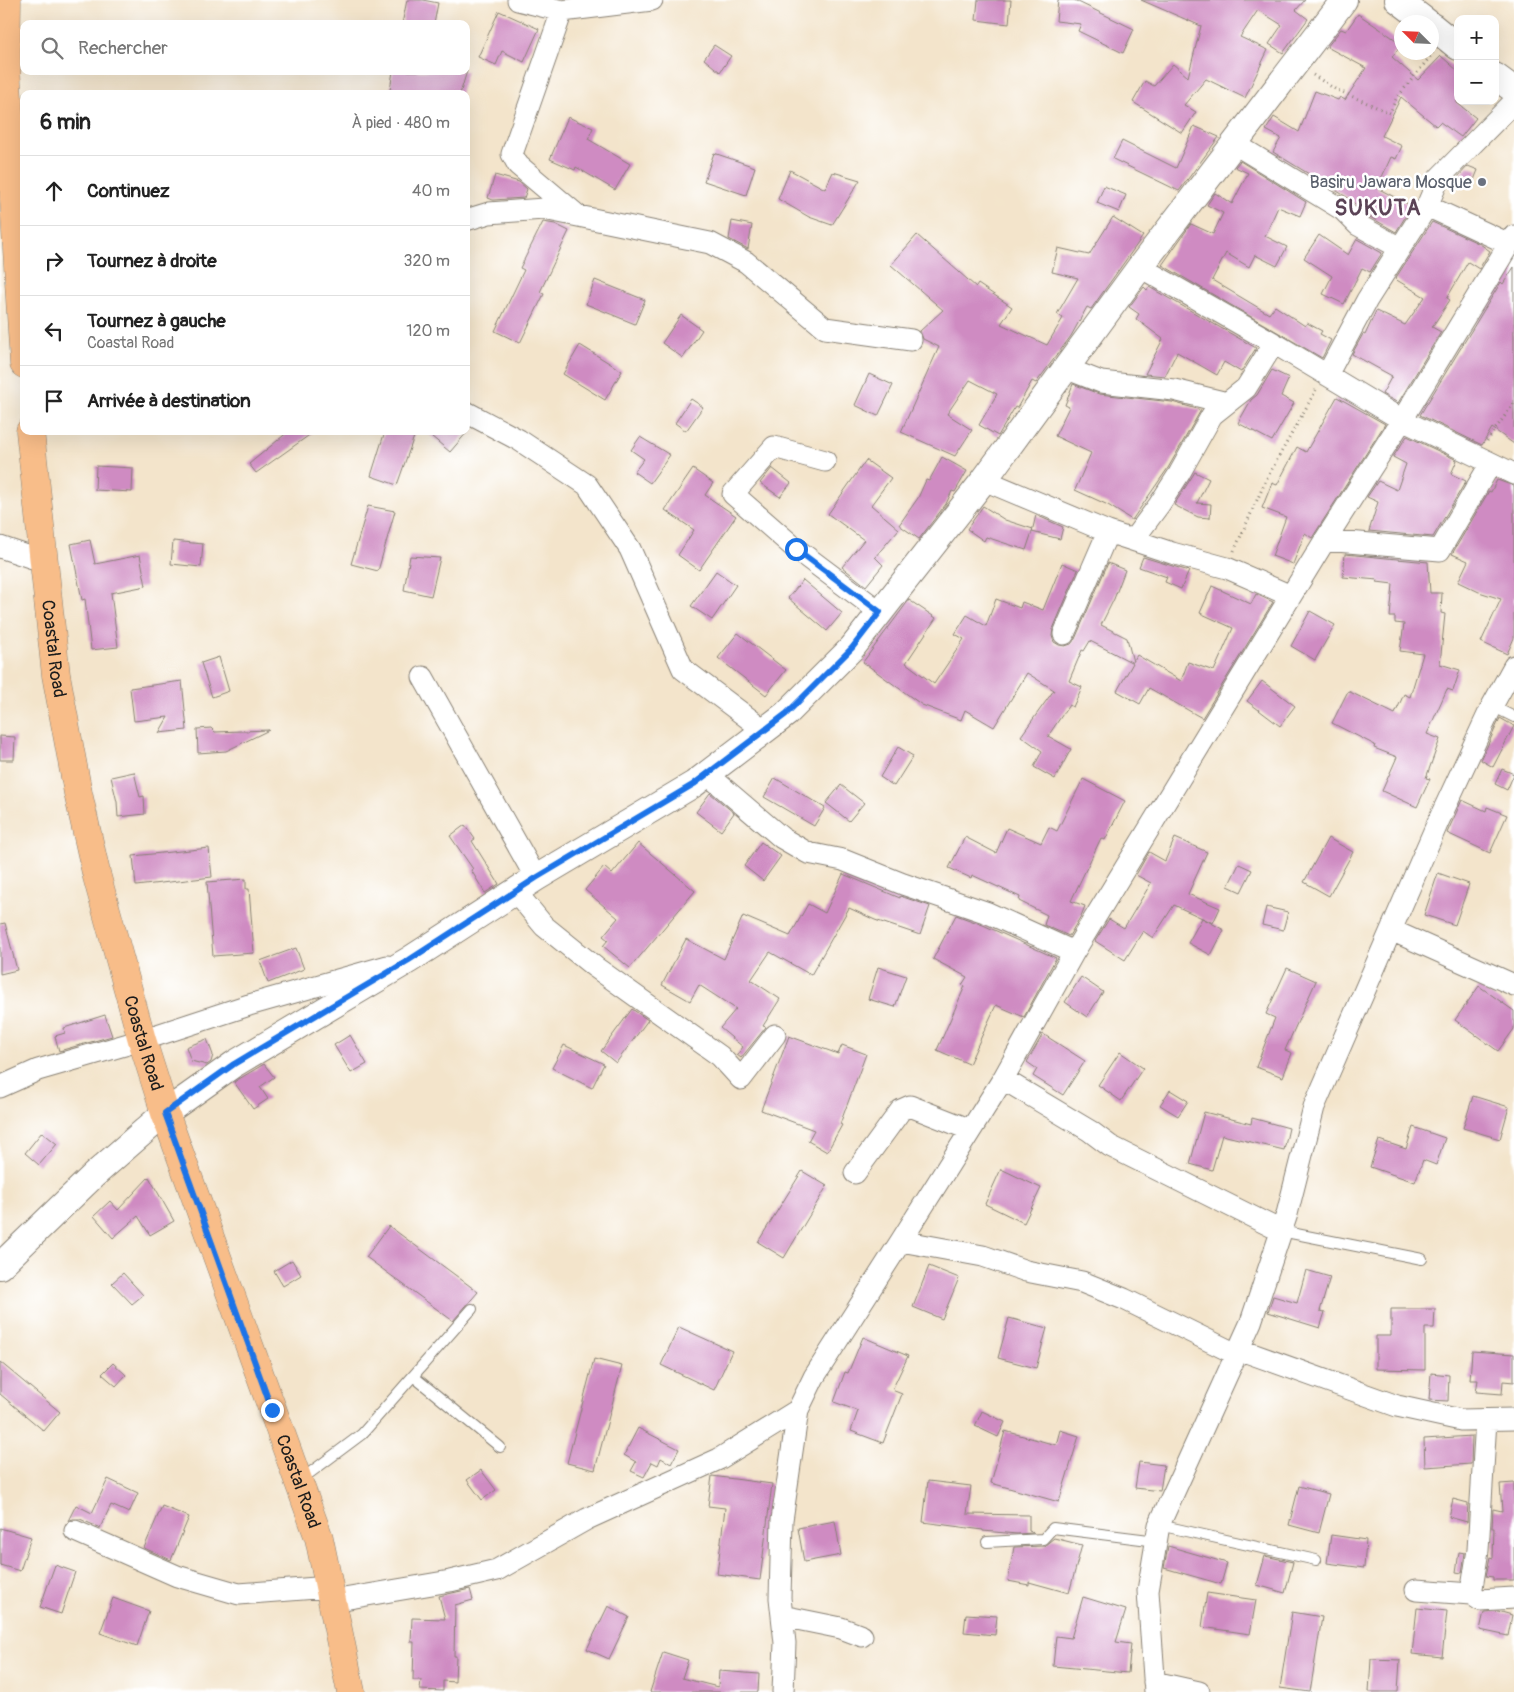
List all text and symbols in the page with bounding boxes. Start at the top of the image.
north arrow [1394,15,1439,60]
map controls [1454,15,1499,105]
button: + [1454,15,1499,60]
search box [20,20,470,75]
icon: search [38,34,66,62]
text: Rechercher [78,36,168,60]
button: − [1454,60,1499,105]
text: 6 min [40,109,91,136]
text: À pied · 480 m [352,113,450,133]
place label: Basiru Jawara Mosque [1310,171,1472,194]
marker: Basiru Jawara Mosque [1476,176,1488,188]
icon: ahead [40,177,68,205]
text: Continuez [87,179,170,203]
text: 40 m [412,181,450,201]
district label: SUKUTA [1334,194,1422,222]
icon: right [40,247,68,275]
text: Tournez à droite [87,249,217,273]
text: 320 m [404,251,450,271]
text: Tournez à gauche [87,309,226,333]
icon: left [40,317,68,345]
text: 120 m [406,321,450,341]
text: Coastal Road [87,333,174,353]
icon: arrive [40,387,68,415]
text: Arrivée à destination [87,389,251,413]
route start [785,538,808,561]
street label: Coastal Road [37,599,71,700]
street label: Coastal Road [119,993,169,1094]
route end [261,1399,284,1422]
street label: Coastal Road [271,1431,326,1532]

